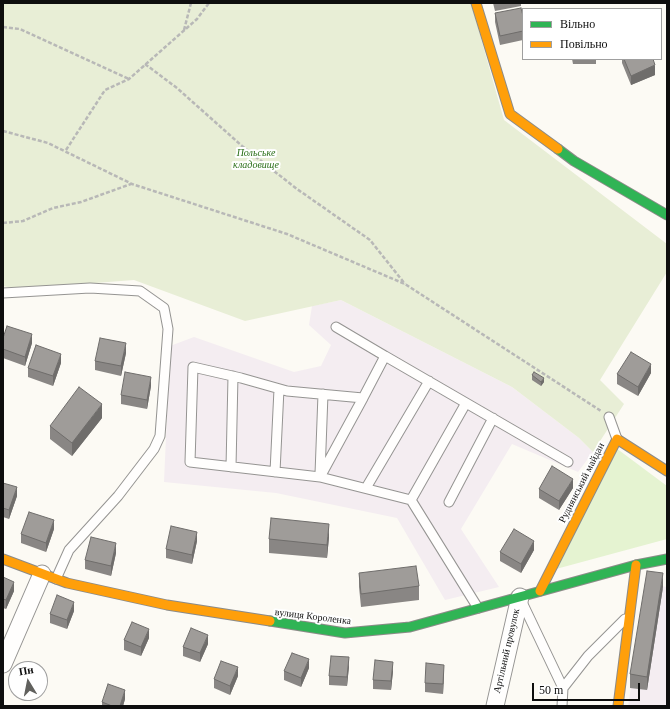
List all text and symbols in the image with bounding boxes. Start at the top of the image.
legend [522,8,662,60]
text: Вільно [560,17,595,31]
text: Повільно [560,37,608,51]
park label: Польське кладовище [233,147,279,170]
street label: Руднянський майдан [557,441,607,525]
street label: вулиця Короленка [274,606,352,628]
street label: Артільний провулок [491,608,523,694]
north arrow [8,661,48,701]
text: Пн [18,663,34,677]
scale bar [534,675,642,701]
text: 50 m [539,683,563,697]

